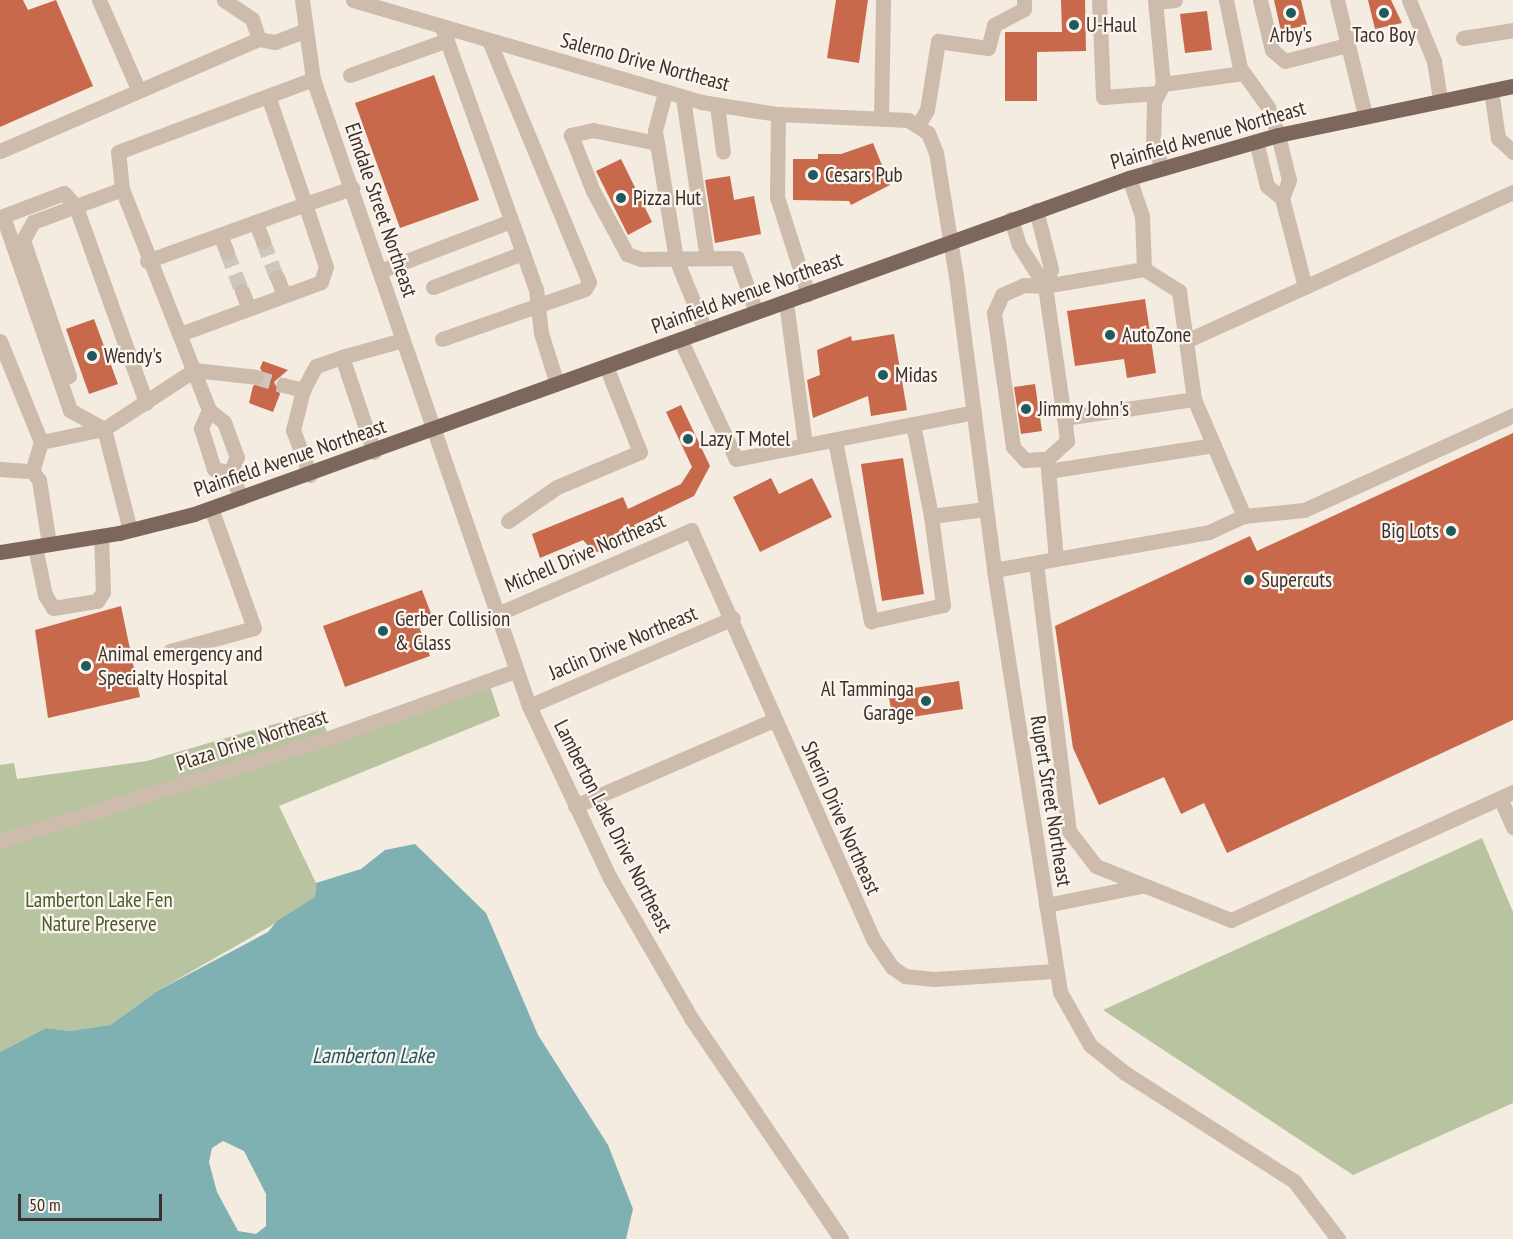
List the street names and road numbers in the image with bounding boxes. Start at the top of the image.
street label: Salerno Drive Northeast [558,27,732,97]
street label: Plainfield Avenue Northeast [1107,95,1309,175]
street label: Elmdale Street Northeast [339,120,423,300]
street label: Plainfield Avenue Northeast [648,247,846,339]
street label: Plainfield Avenue Northeast [190,413,390,503]
street label: Michell Drive Northeast [501,508,669,598]
street label: Jaclin Drive Northeast [545,600,701,686]
street label: Plaza Drive Northeast [173,704,331,776]
street label: Rupert Street Northeast [1025,714,1077,888]
street label: Lamberton Lake Drive Northeast [548,716,678,936]
street label: Sherin Drive Northeast [796,737,886,899]

